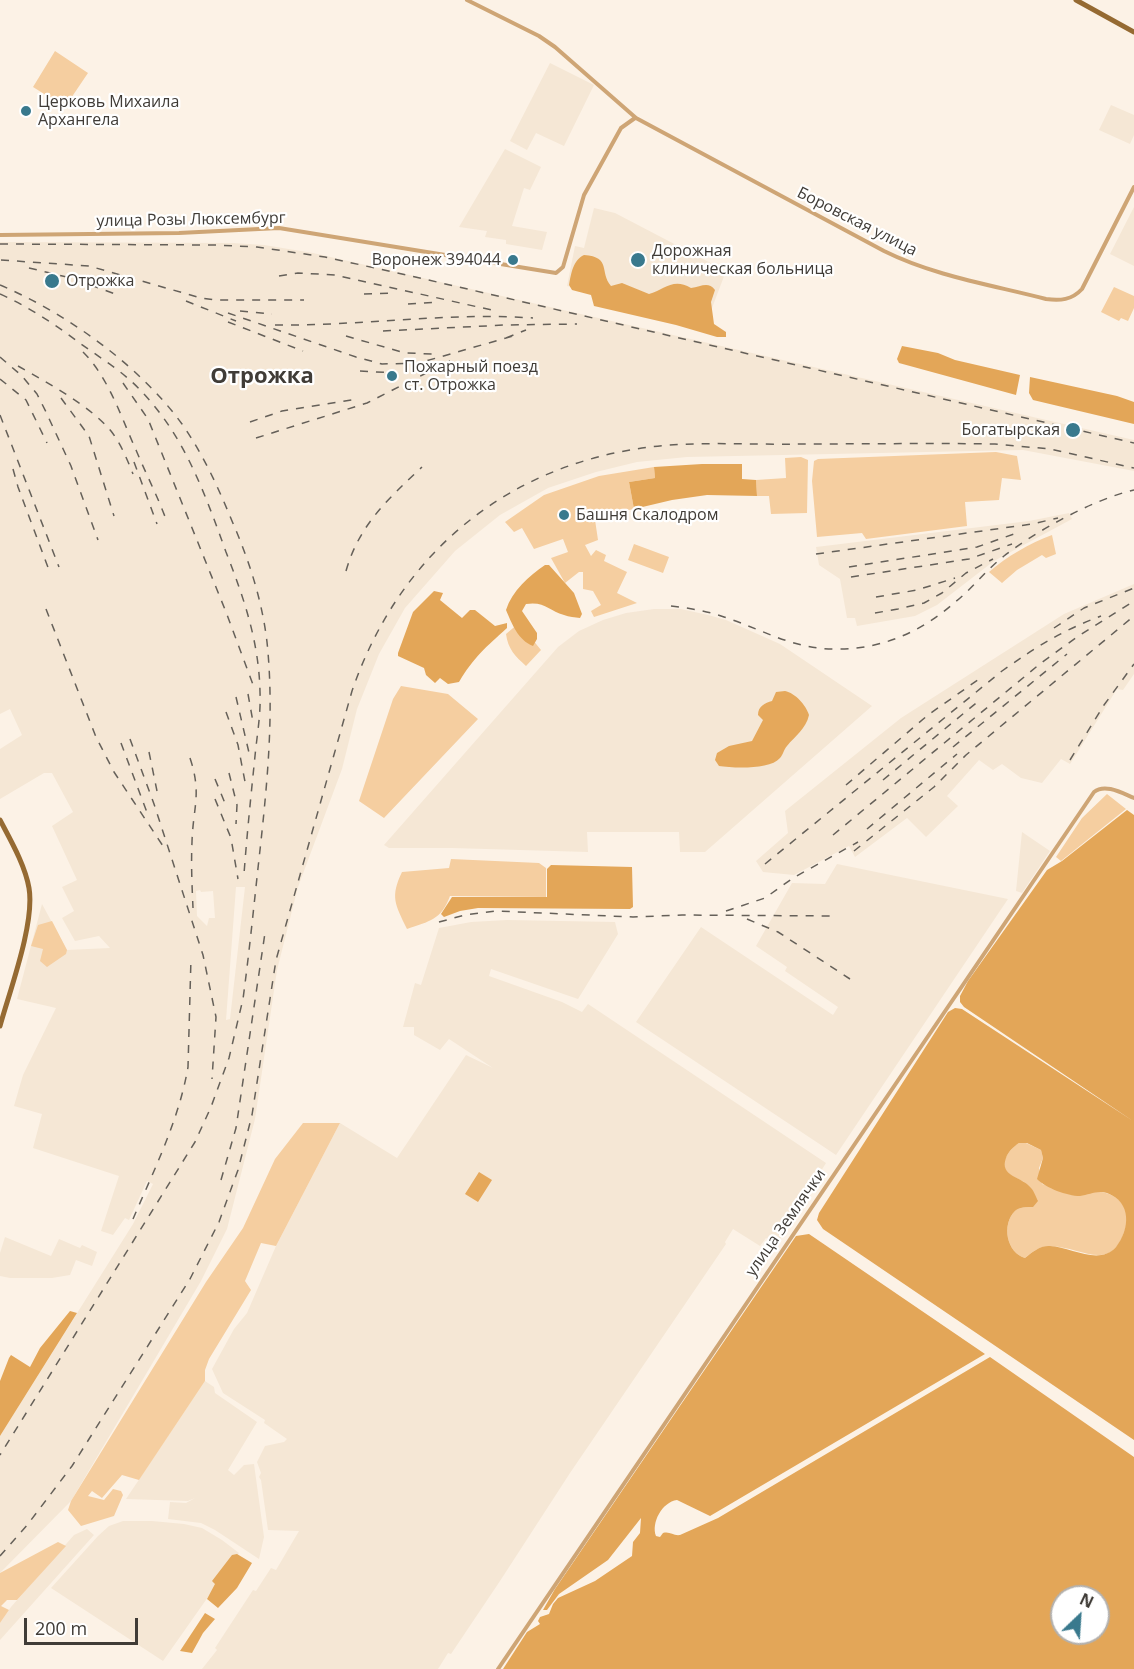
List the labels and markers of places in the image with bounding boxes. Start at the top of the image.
place label: Церковь Михаила Архангела [38,92,179,130]
marker: Церковь Михаила Архангела [19,104,33,118]
place label: Дорожная клиническая больница [652,241,833,279]
place label: Воронеж 394044 [372,250,501,270]
marker: Дорожная клиническая больница [629,251,647,269]
marker: Воронеж 394044 [506,253,520,267]
place label: Отрожка [66,271,134,291]
marker: Отрожка [43,272,61,290]
place label: Пожарный поезд ст. Отрожка [404,357,538,395]
marker: Пожарный поезд ст. Отрожка [385,369,399,383]
place label: Богатырская [962,420,1060,440]
marker: Богатырская [1064,421,1082,439]
place label: Башня Скалодром [576,505,718,525]
marker: Башня Скалодром [557,508,571,522]

